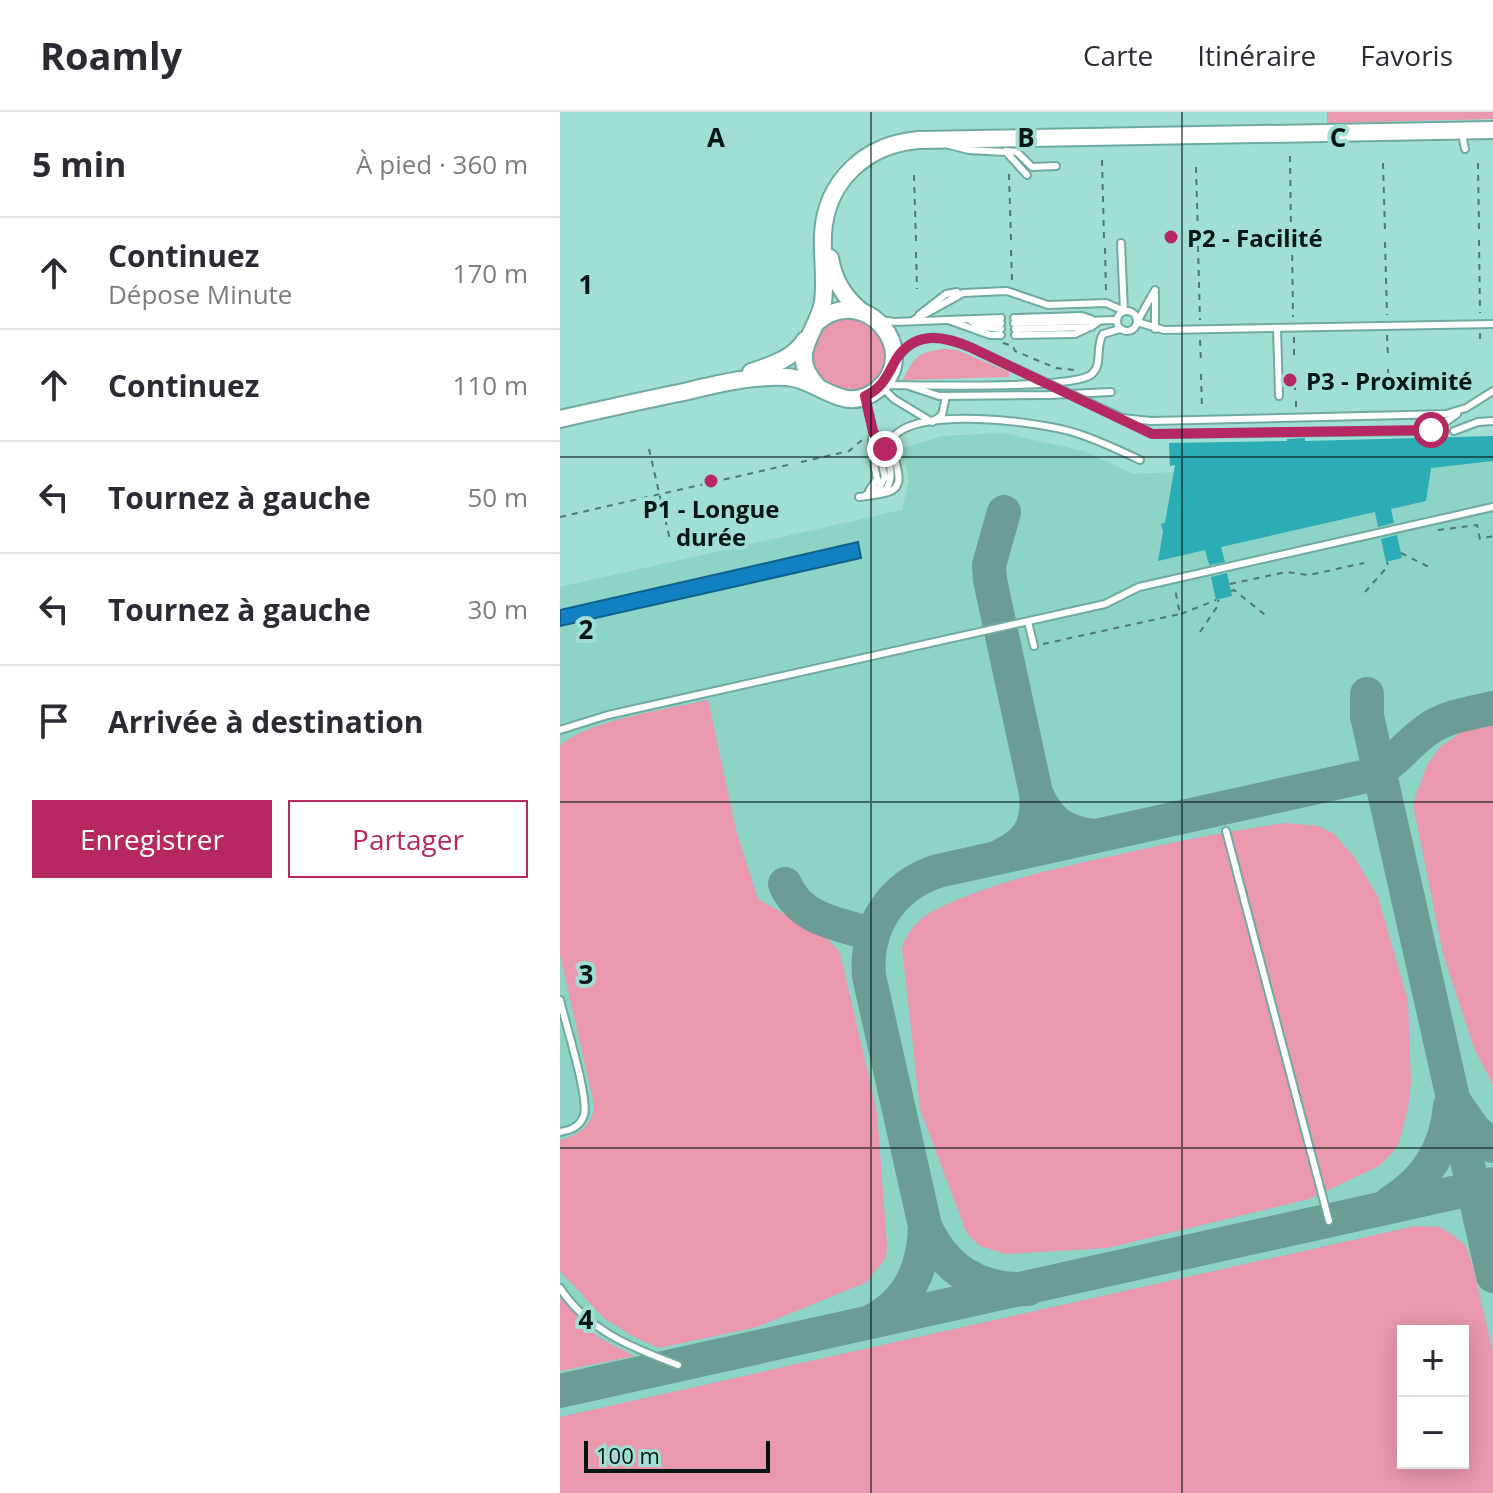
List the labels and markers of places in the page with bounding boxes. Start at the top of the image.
place label: P2 - Facilité [1187,221,1323,254]
marker: P2 - Facilité [1162,228,1180,246]
place label: P3 - Proximité [1306,364,1473,397]
marker: P3 - Proximité [1281,371,1299,389]
marker: P1 - Longue durée [702,472,720,490]
place label: P1 - Longue durée [643,492,779,553]

